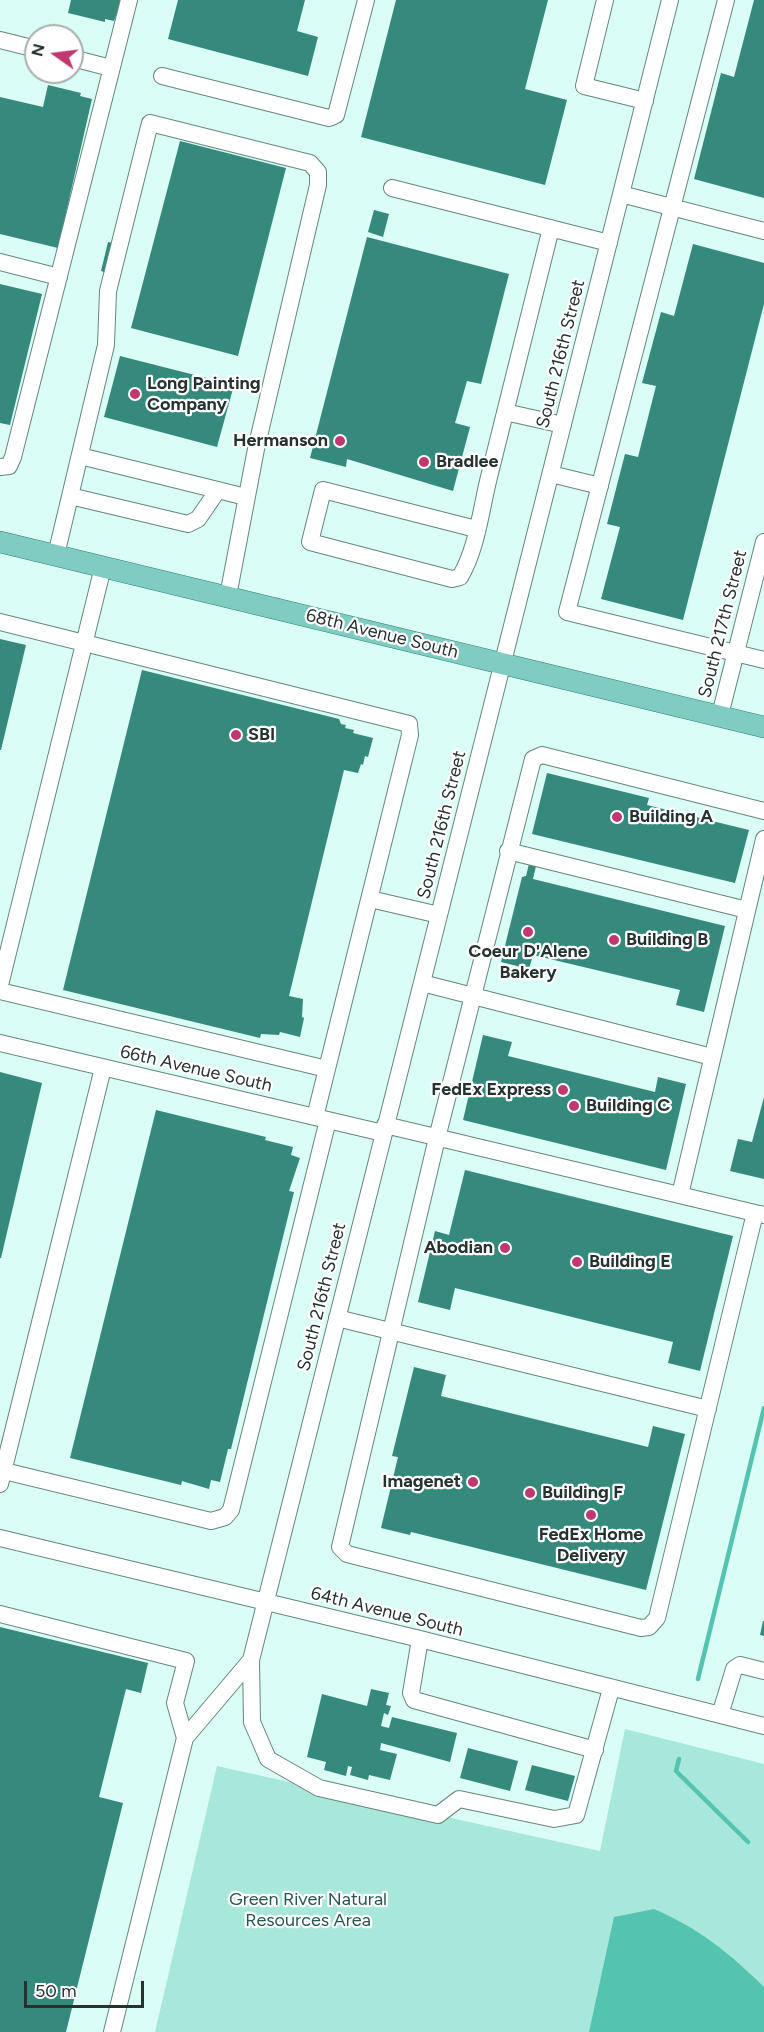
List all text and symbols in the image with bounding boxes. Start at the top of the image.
north arrow [24,24,84,84]
text: N [27,42,49,58]
street label: South 216th Street [532,278,590,430]
place label: Long Painting Company [147,373,261,416]
marker: Long Painting Company [128,387,142,401]
place label: Hermanson [233,430,328,452]
marker: Hermanson [333,434,347,448]
place label: Bradlee [436,451,499,473]
marker: Bradlee [417,455,431,469]
street label: South 217th Street [694,548,752,700]
street label: 68th Avenue South [304,605,460,663]
place label: SBI [248,724,275,746]
marker: SBI [229,728,243,742]
street label: South 216th Street [413,749,471,901]
place label: Building A [629,806,713,828]
marker: Building A [610,810,624,824]
marker: Coeur D'Alene Bakery [521,925,535,939]
place label: Building B [626,929,708,951]
marker: Building B [607,933,621,947]
place label: Coeur D'Alene Bakery [468,941,588,984]
street label: 66th Avenue South [118,1041,274,1097]
place label: FedEx Express [431,1079,551,1101]
marker: FedEx Express [556,1083,570,1097]
place label: Building C [586,1095,670,1117]
marker: Building C [567,1099,581,1113]
street label: South 216th Street [293,1221,351,1373]
place label: Abodian [424,1237,493,1259]
marker: Abodian [498,1241,512,1255]
place label: Building E [589,1251,671,1273]
marker: Building E [570,1255,584,1269]
place label: Imagenet [382,1471,461,1493]
marker: Imagenet [466,1475,480,1489]
place label: Building F [542,1482,623,1504]
marker: Building F [523,1486,537,1500]
marker: FedEx Home Delivery [584,1508,598,1522]
place label: FedEx Home Delivery [539,1524,643,1567]
street label: 64th Avenue South [309,1583,465,1641]
park label: Green River Natural Resources Area [229,1889,387,1932]
scale bar [27,1969,147,2007]
text: 50 m [35,1980,77,2002]

